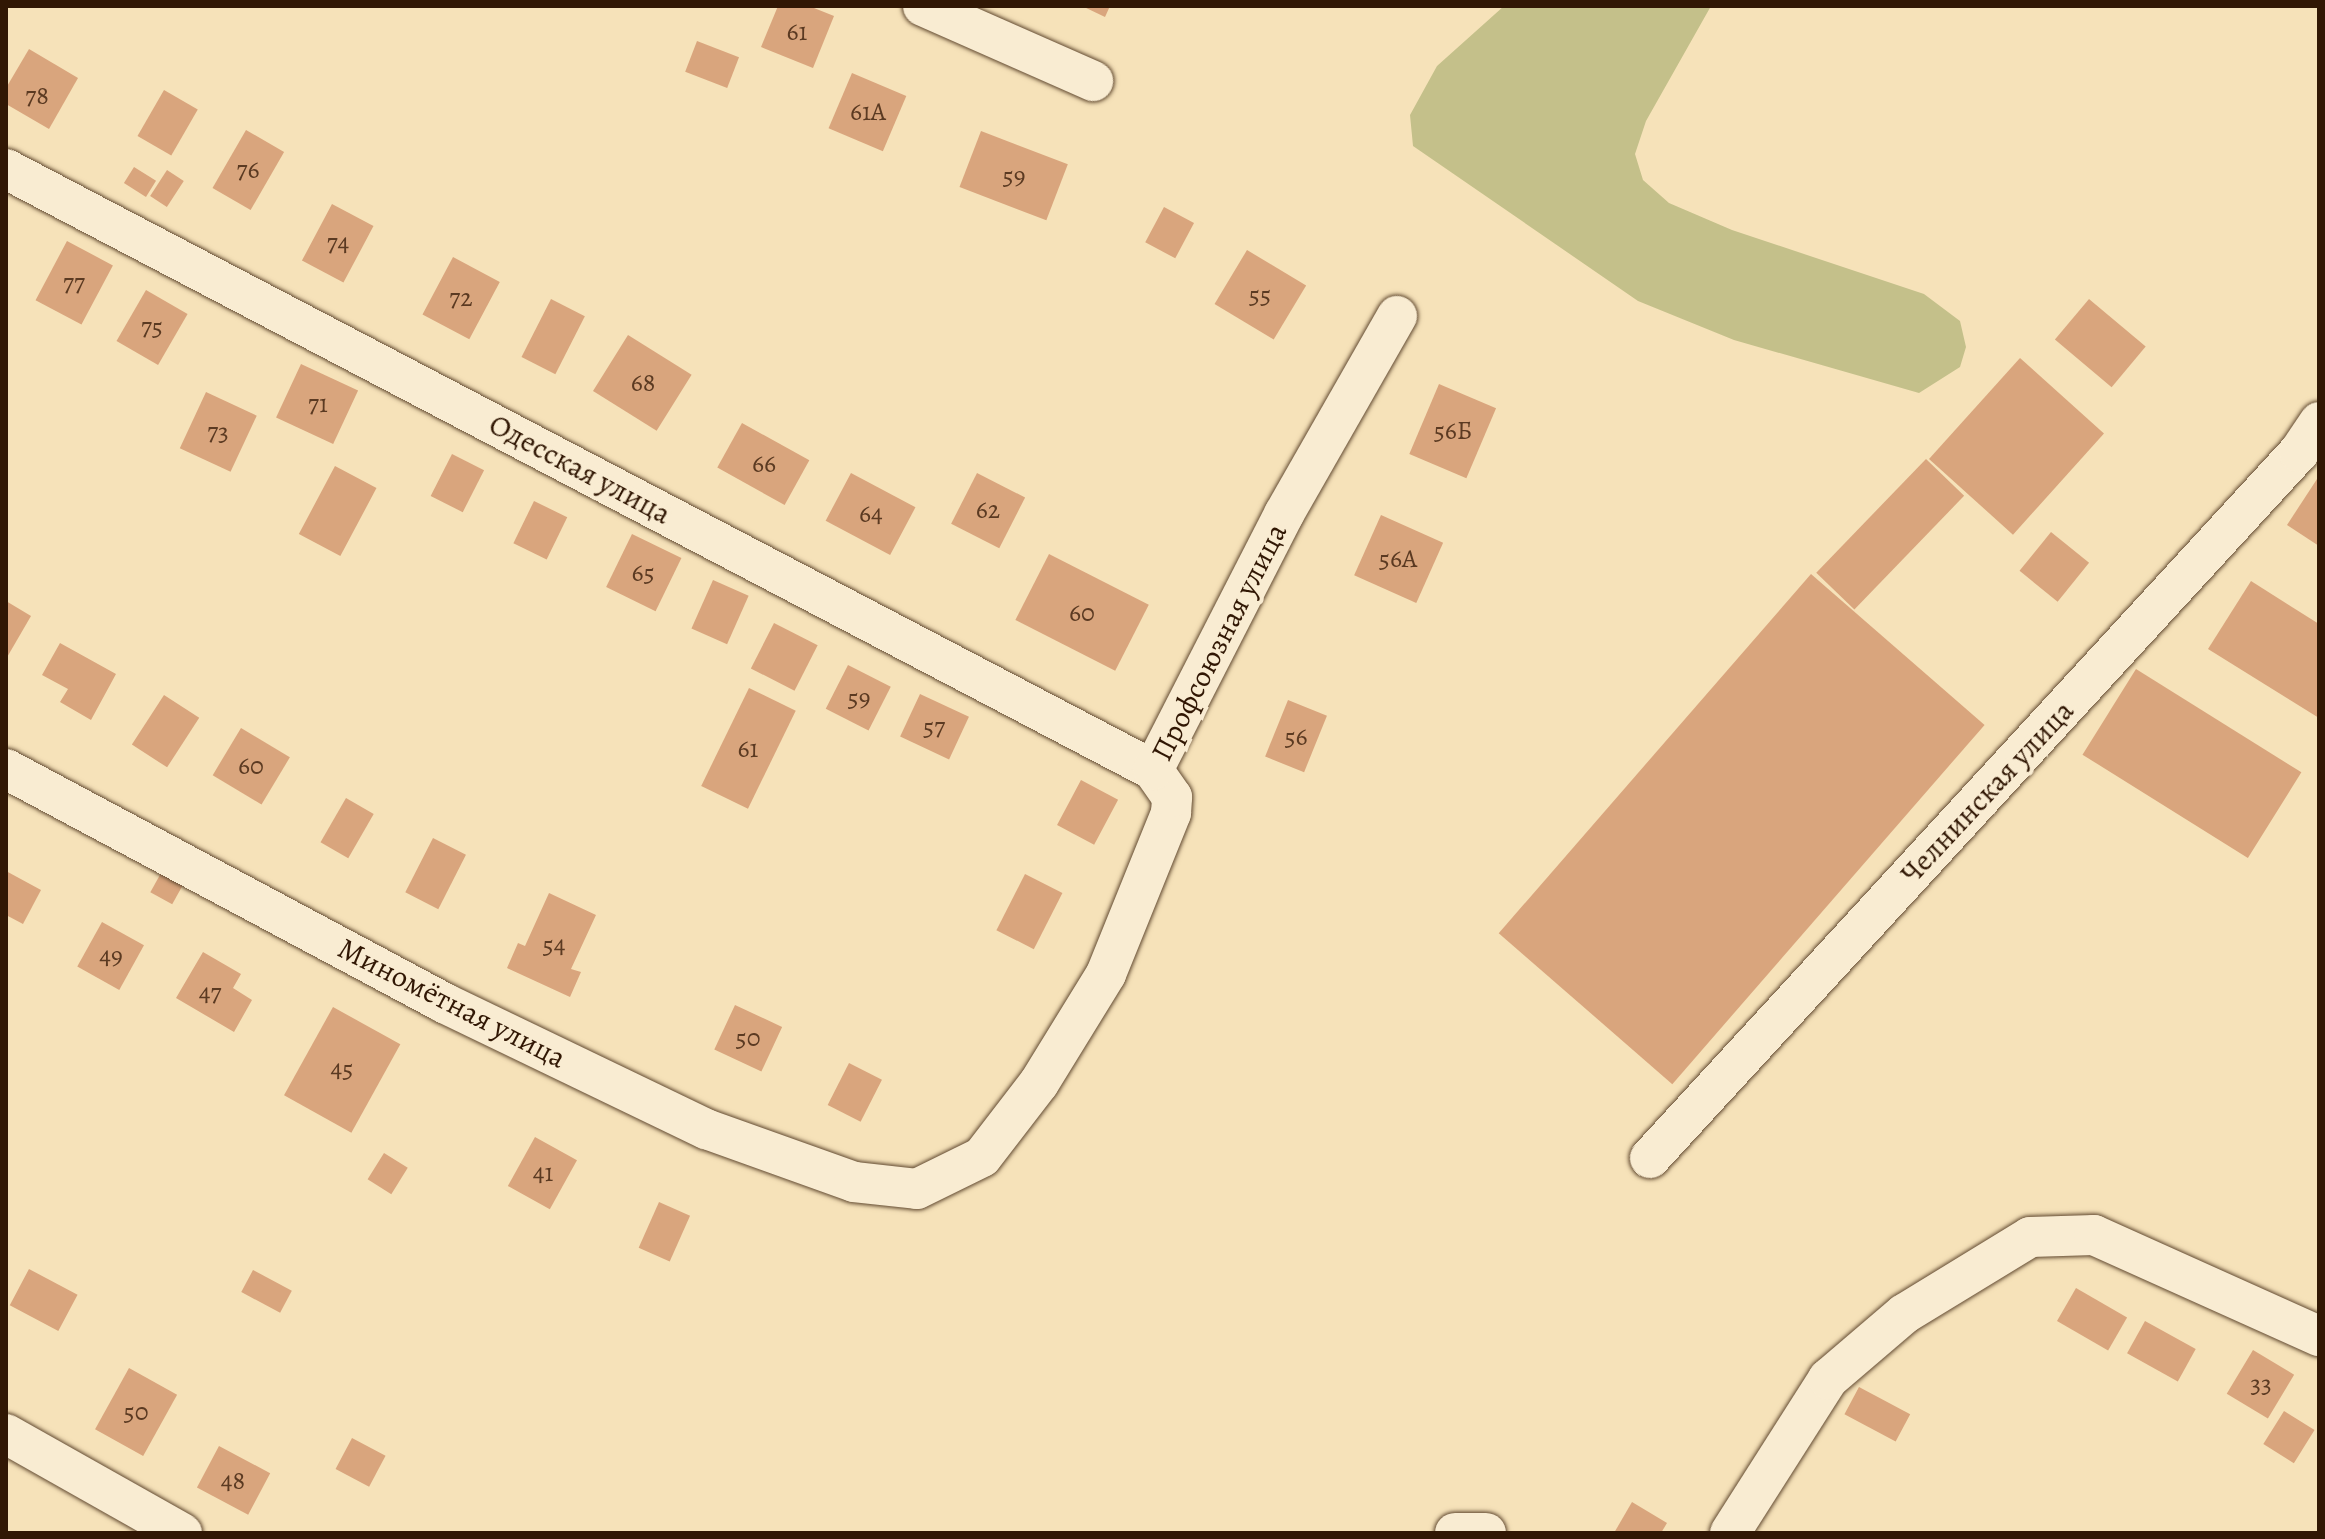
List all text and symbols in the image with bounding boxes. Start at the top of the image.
house number: 61 [787,16,807,48]
house number: 78 [25,80,49,112]
house number: 61А [850,96,886,128]
house number: 76 [237,154,259,186]
house number: 59 [1002,160,1026,192]
house number: 74 [327,227,349,259]
house number: 77 [63,267,85,299]
house number: 55 [1249,279,1271,311]
house number: 72 [449,282,473,314]
house number: 75 [141,311,163,343]
house number: 68 [631,367,655,399]
house number: 71 [308,388,328,420]
street label: Одесская улица [483,406,677,532]
house number: 56Б [1434,415,1472,447]
house number: 73 [207,416,229,448]
house number: 66 [752,448,776,480]
house number: 62 [976,494,1000,526]
house number: 64 [859,498,883,530]
street label: Профсоюзная улица [1144,517,1294,767]
house number: 56А [1379,543,1417,575]
house number: 65 [631,557,655,589]
house number: 60 [1069,597,1095,629]
house number: 59 [847,682,871,714]
street label: Челнинская улица [1893,693,2081,891]
house number: 57 [923,711,945,743]
house number: 56 [1284,721,1308,753]
house number: 61 [738,733,758,765]
house number: 60 [238,750,264,782]
house number: 54 [543,929,565,961]
street label: Миномётная улица [332,930,572,1076]
house number: 49 [99,940,123,972]
house number: 47 [199,977,221,1009]
house number: 50 [735,1022,761,1054]
house number: 45 [331,1053,353,1085]
house number: 41 [533,1157,553,1189]
house number: 33 [2250,1368,2272,1400]
house number: 50 [123,1396,149,1428]
house number: 48 [221,1465,245,1497]

